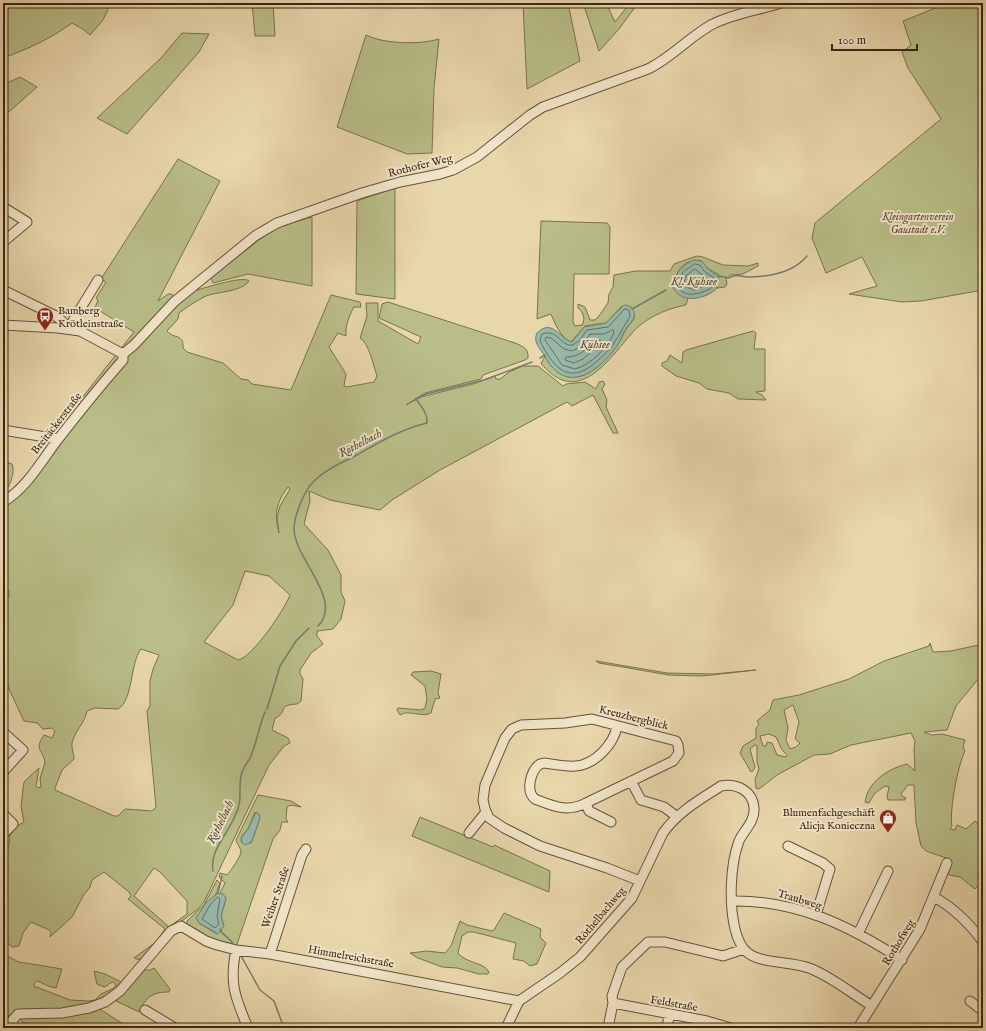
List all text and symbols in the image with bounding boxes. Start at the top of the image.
scale bar [832,26,917,52]
text: 100 m [838,33,866,48]
street label: Rothofer Weg [386,151,455,181]
park label: Kleingartenverein Gaustadt e.V. [881,210,954,237]
water label: Kl. Kühsee [670,274,717,289]
place label: Bamberg Krötleinstraße [58,304,124,331]
bus stop icon: Bamberg Krötleinstraße [35,306,55,331]
water label: Kühsee [579,337,610,352]
street label: Breitäckerstraße [28,390,85,457]
water label: Röthelbach [336,426,384,461]
street label: Kreuzbergblick [598,703,670,733]
water label: Röthelbach [204,798,237,846]
place label: Blumenfachgeschäft Alicja Konieczna [782,806,875,833]
shop icon: Blumenfachgeschäft Alicja Konieczna [878,808,898,833]
street label: Weiher Straße [259,865,293,930]
street label: Röthelbachweg [573,883,630,947]
street label: Traubweg [776,887,825,914]
street label: Rothofweg [879,916,919,968]
street label: Himmelreichstraße [307,943,395,971]
street label: Feldstraße [649,993,699,1015]

